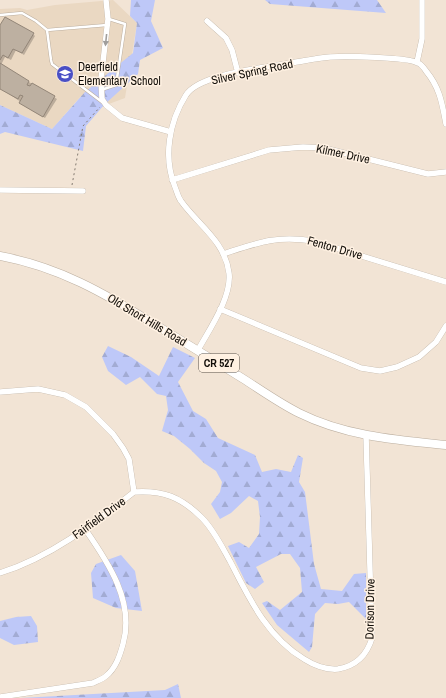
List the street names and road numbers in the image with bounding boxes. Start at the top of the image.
street label: Silver Spring Road [210,56,294,88]
street label: Kilmer Drive [315,140,371,168]
street label: Fenton Drive [306,233,364,263]
street label: Old Short Hills Road [104,290,190,350]
road number: CR 527 [199,354,239,372]
street label: Fairfield Drive [69,493,129,543]
street label: Dorison Drive [361,579,379,639]

